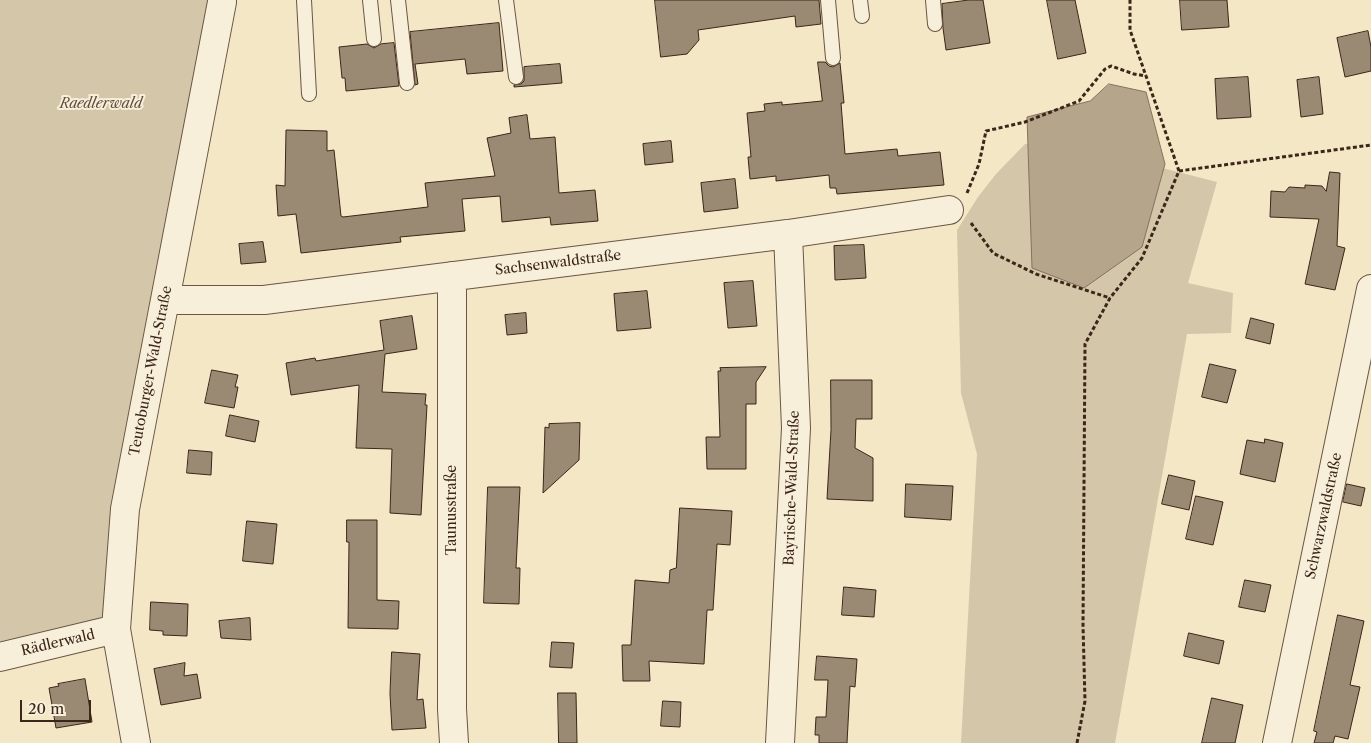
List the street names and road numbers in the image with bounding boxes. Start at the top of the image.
street label: Sachsenwaldstraße [494,247,622,279]
street label: Teutoburger-Wald-Straße [126,285,176,457]
street label: Bayrische-Wald-Straße [781,410,803,566]
street label: Schwarzwaldstraße [1302,451,1346,581]
street label: Taunusstraße [444,465,460,555]
street label: Rädlerwald [19,626,97,660]

